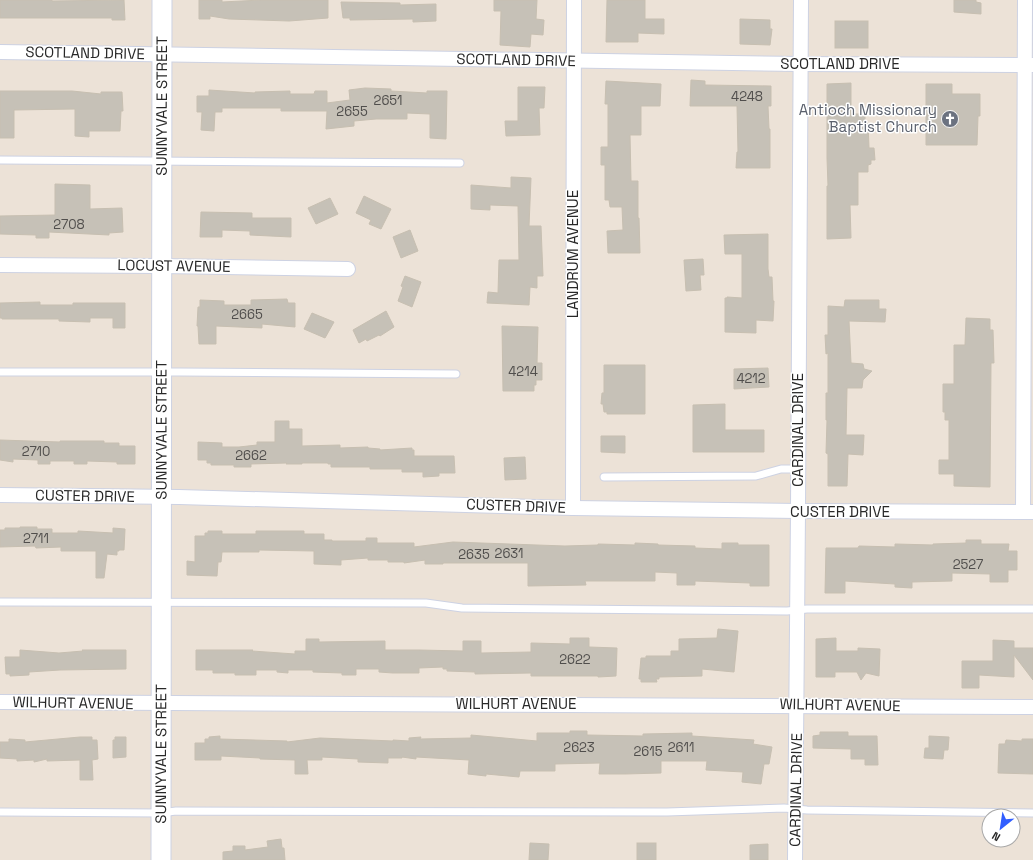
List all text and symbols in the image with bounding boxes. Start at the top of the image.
street label: SUNNYVALE STREET [152,36,171,176]
street label: SCOTLAND DRIVE [25,42,145,63]
street label: SCOTLAND DRIVE [456,49,576,70]
street label: SCOTLAND DRIVE [780,54,900,73]
house number: 4248 [731,88,763,105]
house number: 2651 [374,92,402,109]
place label: Antioch Missionary Baptist Church [799,100,937,136]
house number: 2655 [336,103,368,120]
church icon: Antioch Missionary Baptist Church [940,109,960,129]
street label: LANDRUM AVENUE [563,190,582,318]
house number: 2708 [53,216,85,233]
street label: LOCUST AVENUE [117,255,231,276]
house number: 2665 [231,306,263,323]
street label: SUNNYVALE STREET [151,360,171,500]
house number: 4214 [508,363,538,380]
house number: 4212 [736,370,766,387]
street label: CARDINAL DRIVE [788,373,807,487]
house number: 2710 [22,443,50,460]
house number: 2662 [235,447,267,464]
street label: CUSTER DRIVE [35,485,135,506]
street label: CUSTER DRIVE [466,494,566,517]
street label: CUSTER DRIVE [790,502,890,521]
house number: 2711 [23,530,49,547]
house number: 2631 [495,545,523,562]
house number: 2635 [458,546,490,563]
house number: 2527 [953,556,983,573]
house number: 2622 [559,651,591,668]
street label: SUNNYVALE STREET [151,684,170,824]
street label: WILHURT AVENUE [12,692,134,713]
street label: WILHURT AVENUE [456,694,577,713]
street label: WILHURT AVENUE [779,694,901,715]
street label: CARDINAL DRIVE [785,733,806,847]
house number: 2623 [563,739,595,756]
house number: 2611 [668,739,694,756]
house number: 2615 [634,743,663,760]
north arrow [981,808,1021,848]
text: N [989,829,1003,845]

